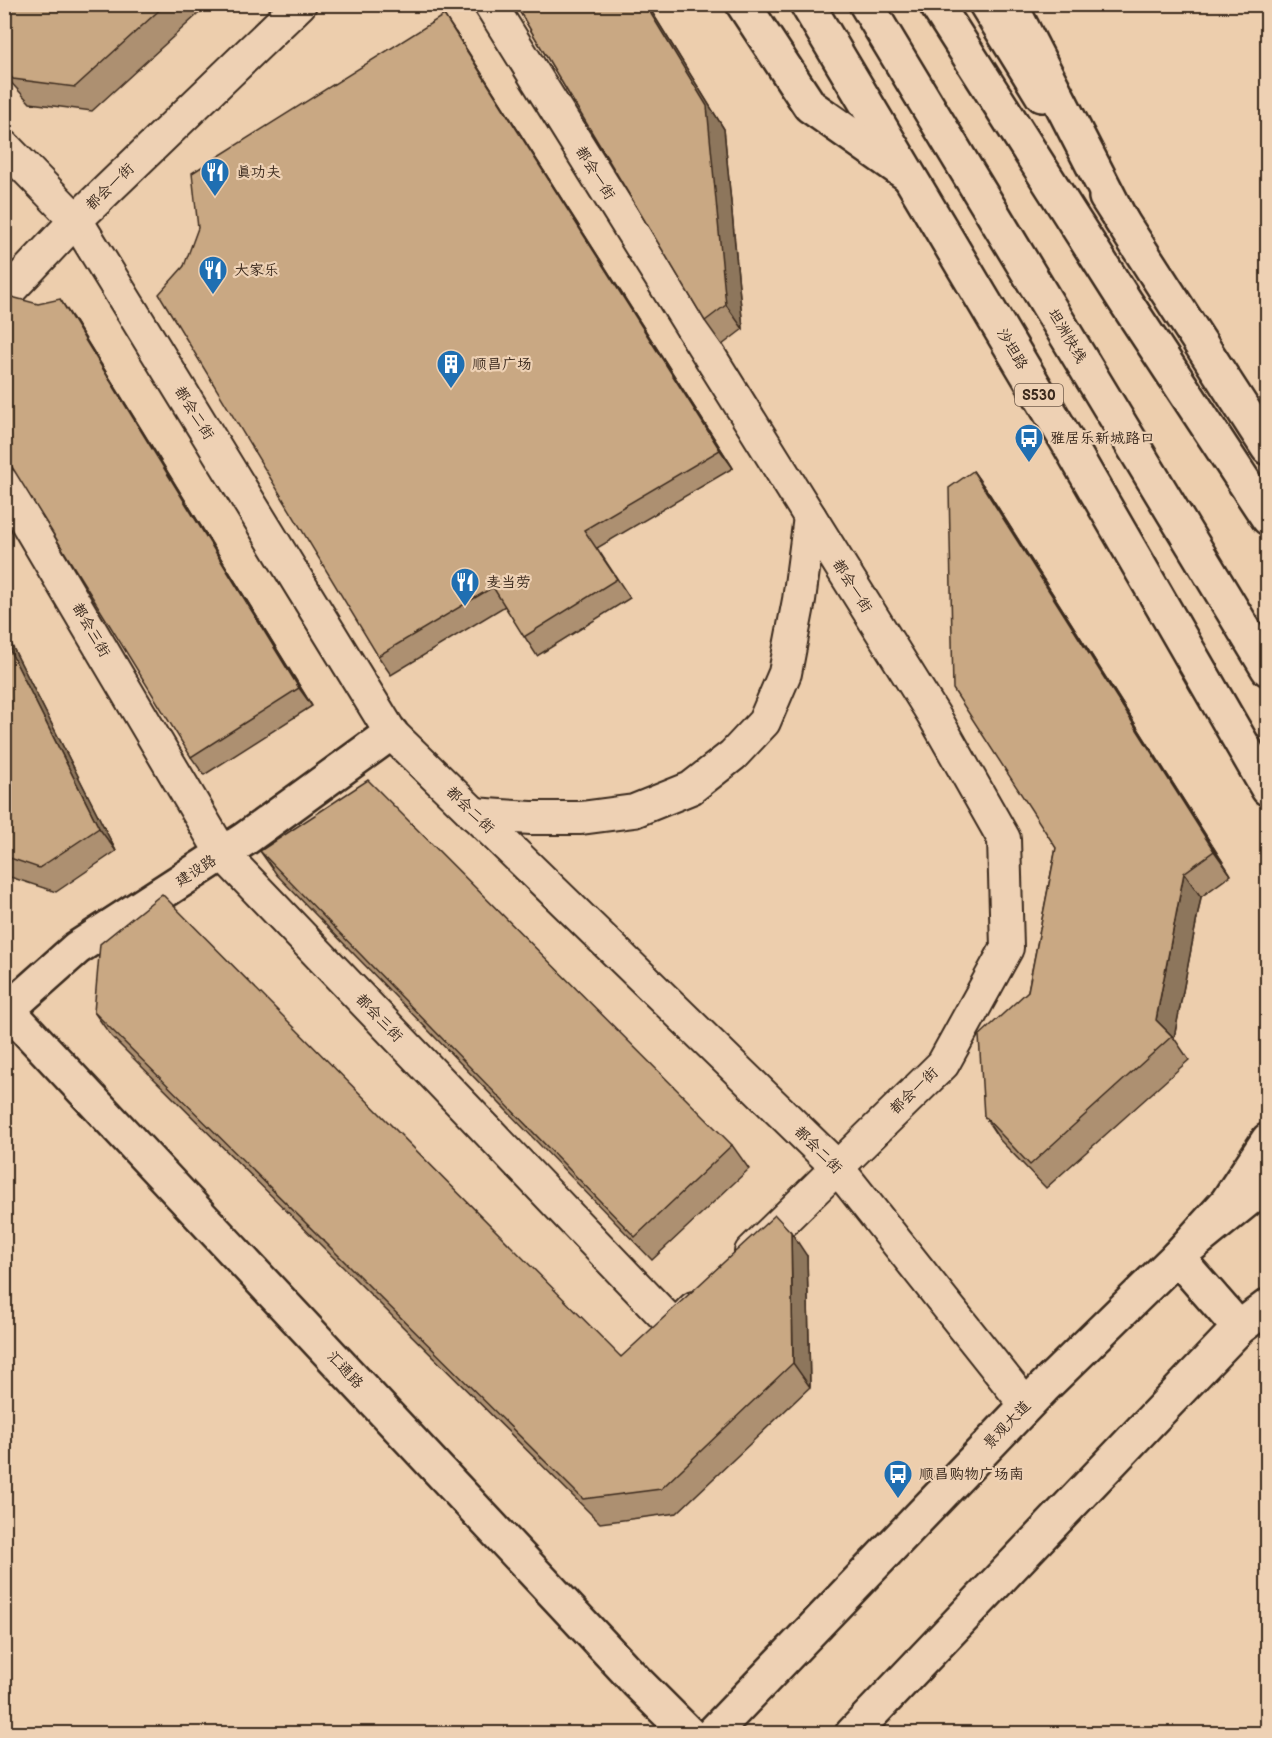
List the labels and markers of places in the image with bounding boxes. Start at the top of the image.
restaurant icon: 真功夫 [199,156,231,198]
place label: 真功夫 [236,163,281,182]
restaurant icon: 大家乐 [197,254,229,296]
place label: 大家乐 [234,261,279,280]
building icon: 顺昌广场 [435,348,467,390]
place label: 顺昌广场 [472,355,532,374]
bus stop icon: 雅居乐新城路口 [1013,422,1045,464]
place label: 雅居乐新城路口 [1050,429,1155,448]
restaurant icon: 麦当劳 [449,566,481,608]
place label: 麦当劳 [486,573,531,592]
bus stop icon: 顺昌购物广场南 [882,1458,914,1500]
place label: 顺昌购物广场南 [919,1465,1024,1484]

